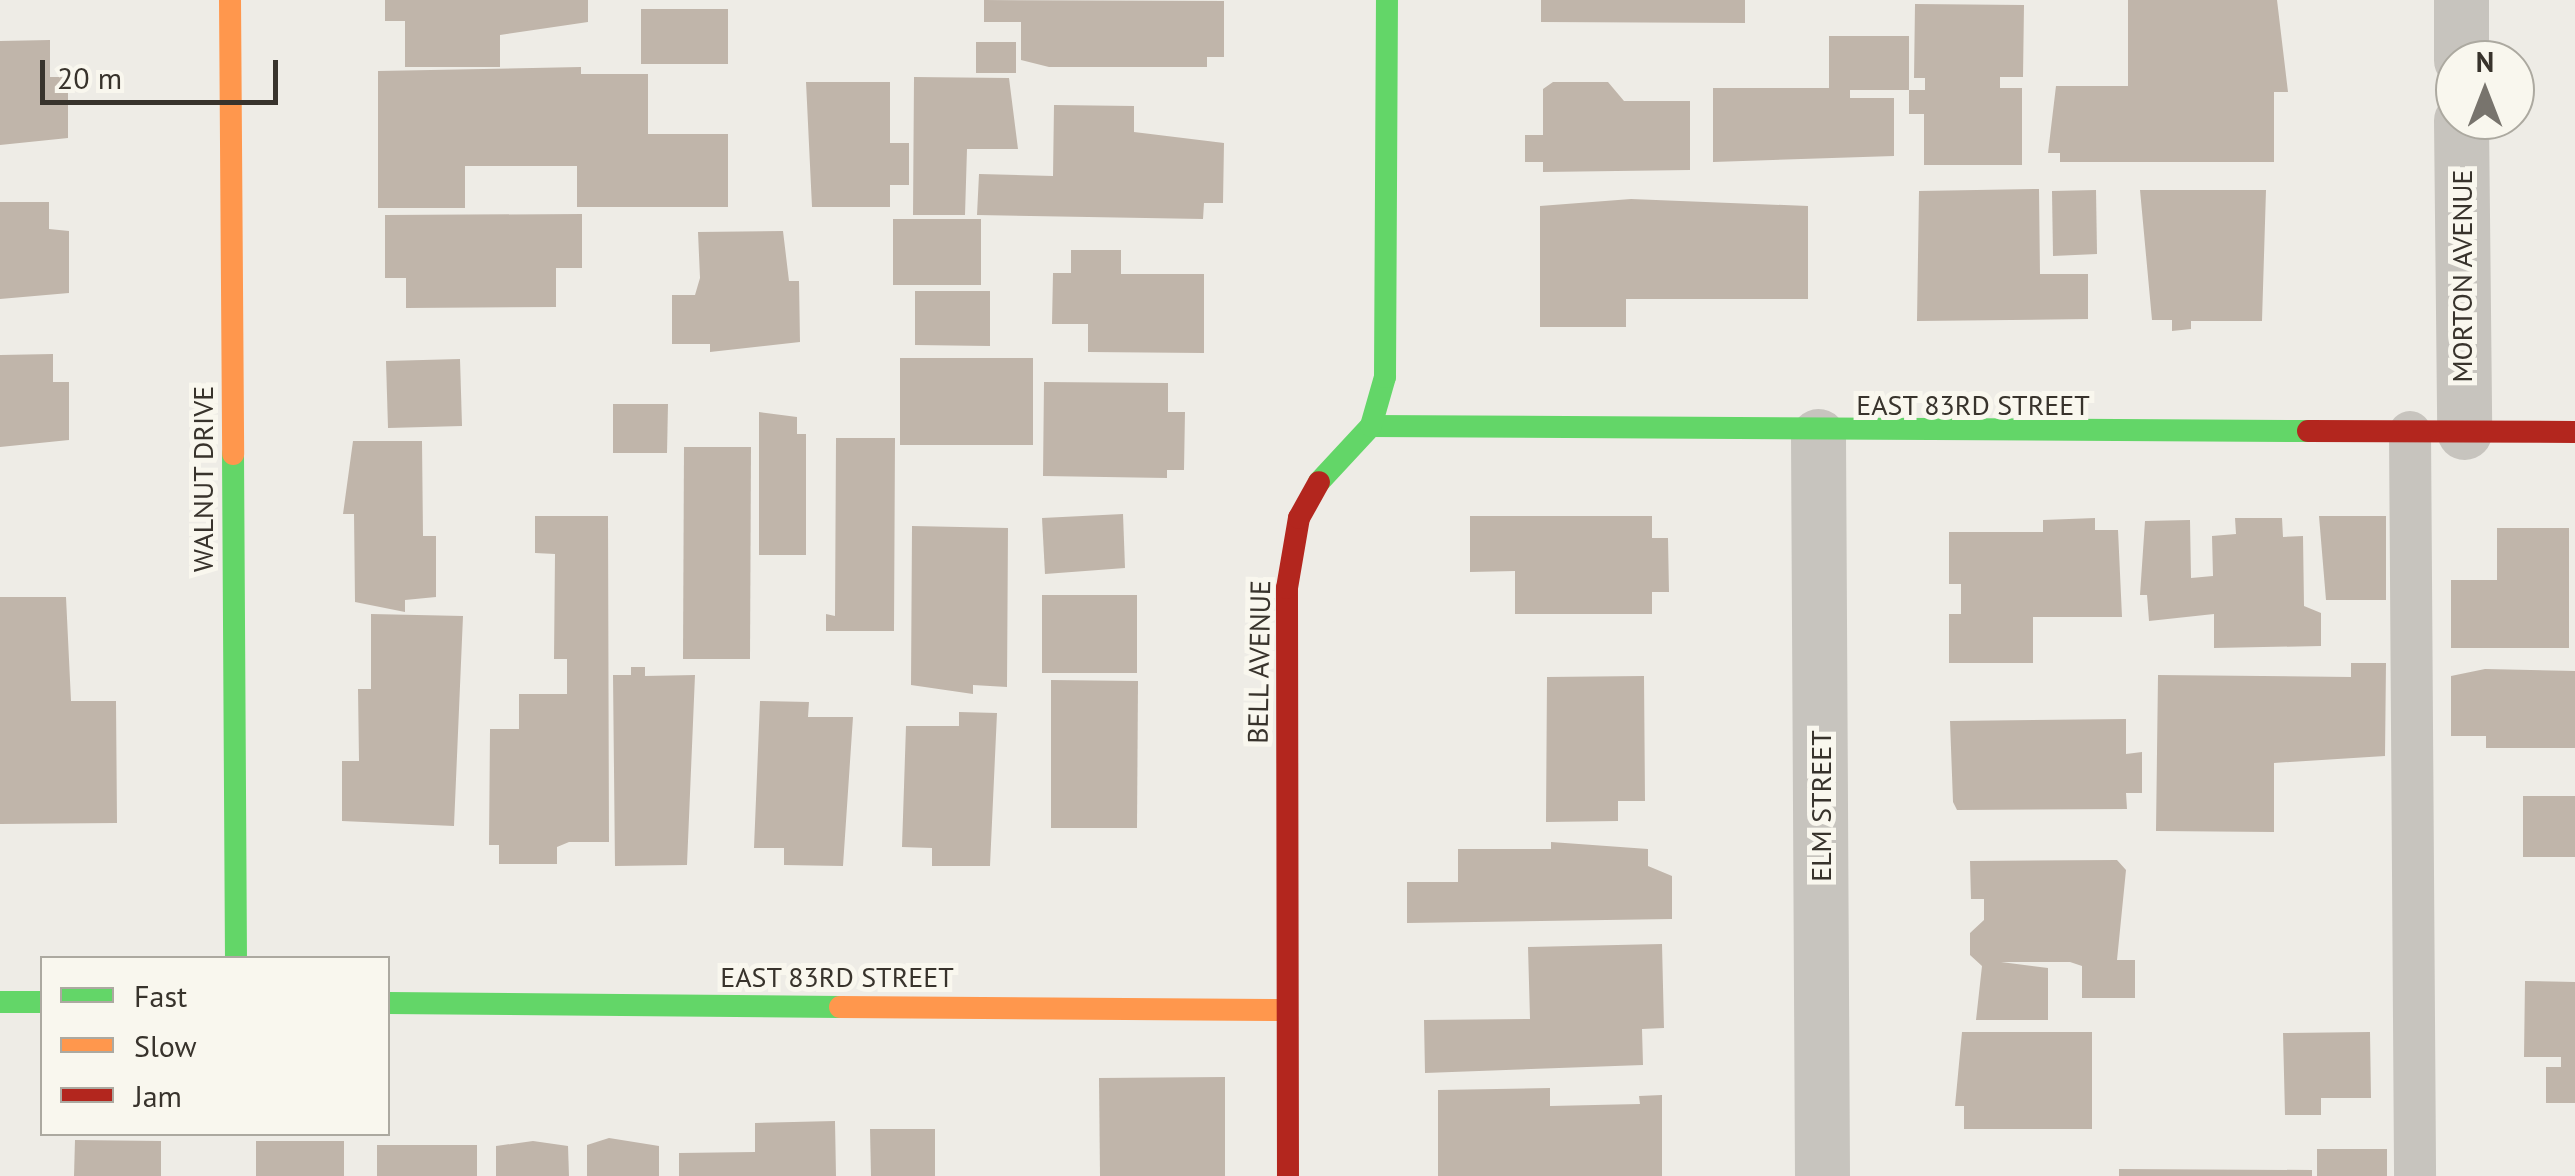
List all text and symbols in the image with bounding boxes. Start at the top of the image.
scale bar [45,40,282,102]
north arrow [2435,40,2535,140]
text: N [2476,43,2494,80]
text: 20 m [57,58,122,97]
street label: MORTON AVENUE [2445,169,2479,383]
street label: WALNUT DRIVE [186,385,220,573]
street label: EAST 83RD STREET [1856,388,2090,422]
street label: BELL AVENUE [1241,579,1277,745]
street label: ELM STREET [1804,730,1838,882]
legend [40,956,390,1136]
street label: EAST 83RD STREET [720,960,954,994]
text: Fast [134,976,187,1015]
text: Slow [134,1026,197,1065]
text: Jam [134,1076,182,1115]

